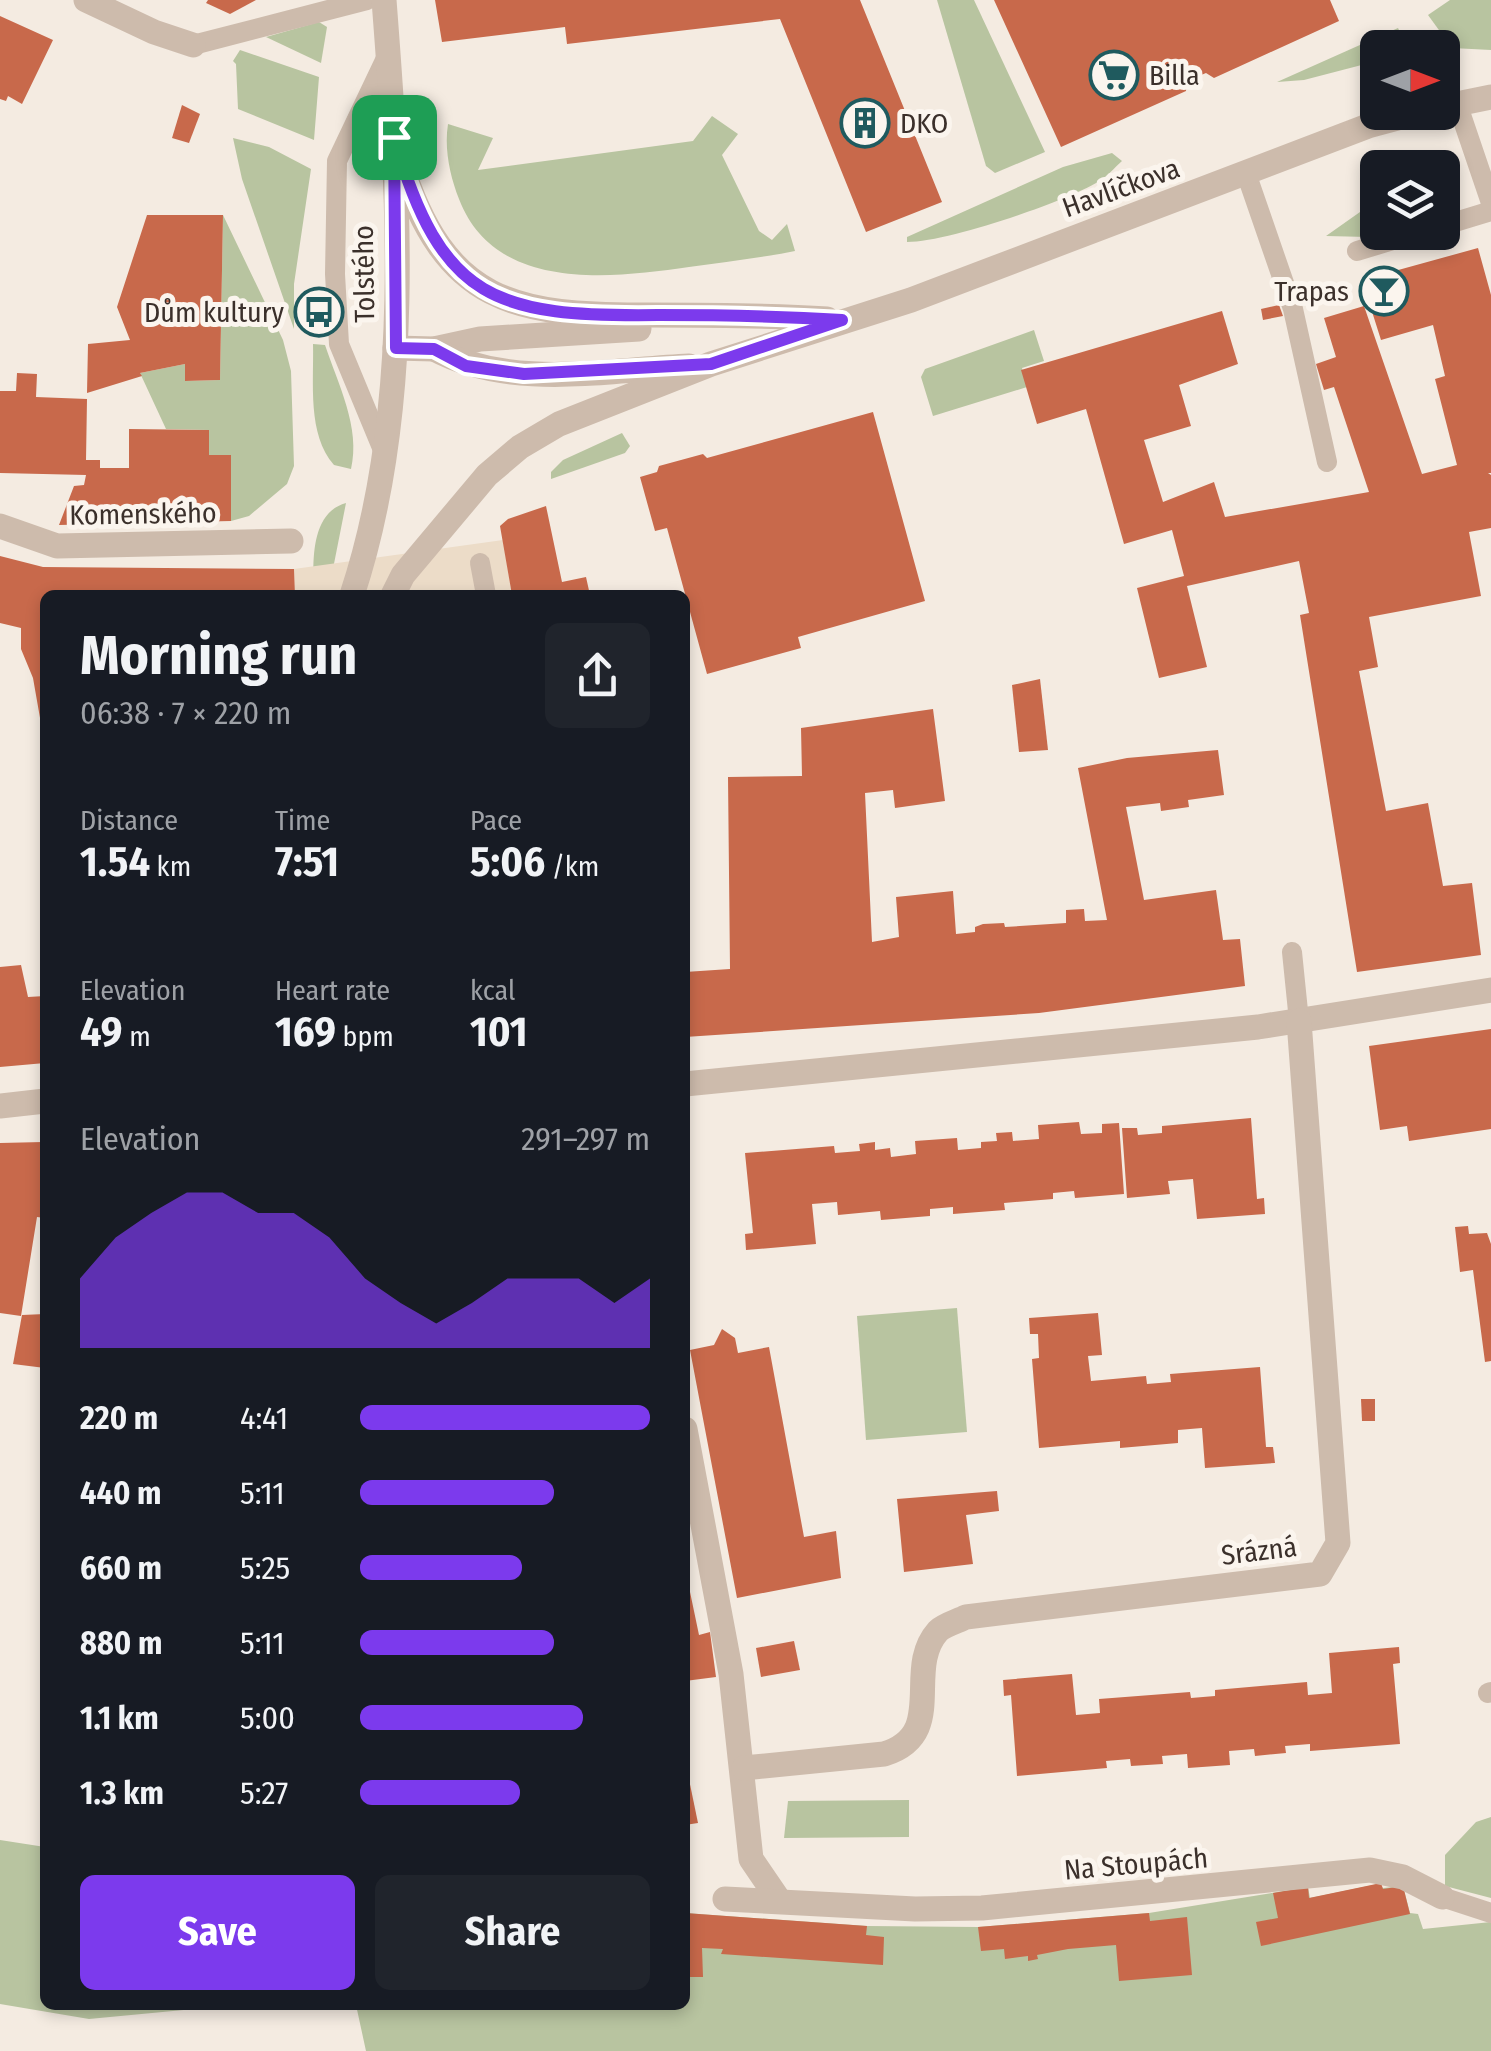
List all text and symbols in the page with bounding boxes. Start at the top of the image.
north arrow [1360,30,1460,130]
map controls [1360,30,1460,250]
supermarket icon: Billa [1088,49,1140,101]
place label: Billa [1149,59,1200,92]
pin [352,95,437,180]
building icon: DKO [839,97,891,149]
place label: DKO [900,107,948,140]
icon: arrive [367,110,422,165]
button: layers [1360,150,1460,250]
street label: Havlíčkova [1058,152,1184,224]
street label: Tolstého [347,225,381,323]
bar icon: Trapas [1358,265,1410,317]
place label: Trapas [1274,275,1349,308]
bus stop icon: Dům kultury [293,286,345,338]
place label: Dům kultury [144,296,285,329]
street label: Komenského [69,496,217,532]
text: Morning run [80,623,357,689]
button: share [545,623,650,728]
text: 06:38 · 7 × 220 m [80,694,291,732]
text: Distance [80,804,178,837]
text: Time [275,804,330,837]
text: Pace [470,804,522,837]
text: 1.54 [80,837,150,887]
text: 7:51 [275,837,339,887]
text: 5:06 [470,837,545,887]
text: km [150,850,191,883]
text: /km [545,850,599,883]
text: Elevation [80,974,185,1007]
text: Heart rate [275,974,390,1007]
text: kcal [470,974,515,1007]
text: 49 [80,1007,123,1057]
text: 169 [275,1007,336,1057]
text: 101 [470,1007,528,1057]
text: m [123,1020,151,1053]
text: bpm [336,1020,394,1053]
text: Elevation [80,1120,200,1158]
text: 291–297 m [521,1120,650,1158]
text: 220 m [80,1399,158,1437]
text: 4:41 [240,1399,288,1437]
text: 440 m [80,1474,161,1512]
text: 5:11 [240,1474,285,1512]
street label: Srázná [1219,1530,1299,1572]
text: 660 m [80,1549,162,1587]
text: 5:25 [240,1549,290,1587]
text: 880 m [80,1624,162,1662]
text: 5:11 [240,1624,285,1662]
text: 1.1 km [80,1699,159,1737]
text: 5:00 [240,1699,295,1737]
text: 1.3 km [80,1774,164,1812]
text: 5:27 [240,1774,288,1812]
street label: Na Stoupách [1063,1841,1209,1887]
button: Save [80,1875,355,1990]
button: Share [375,1875,650,1990]

